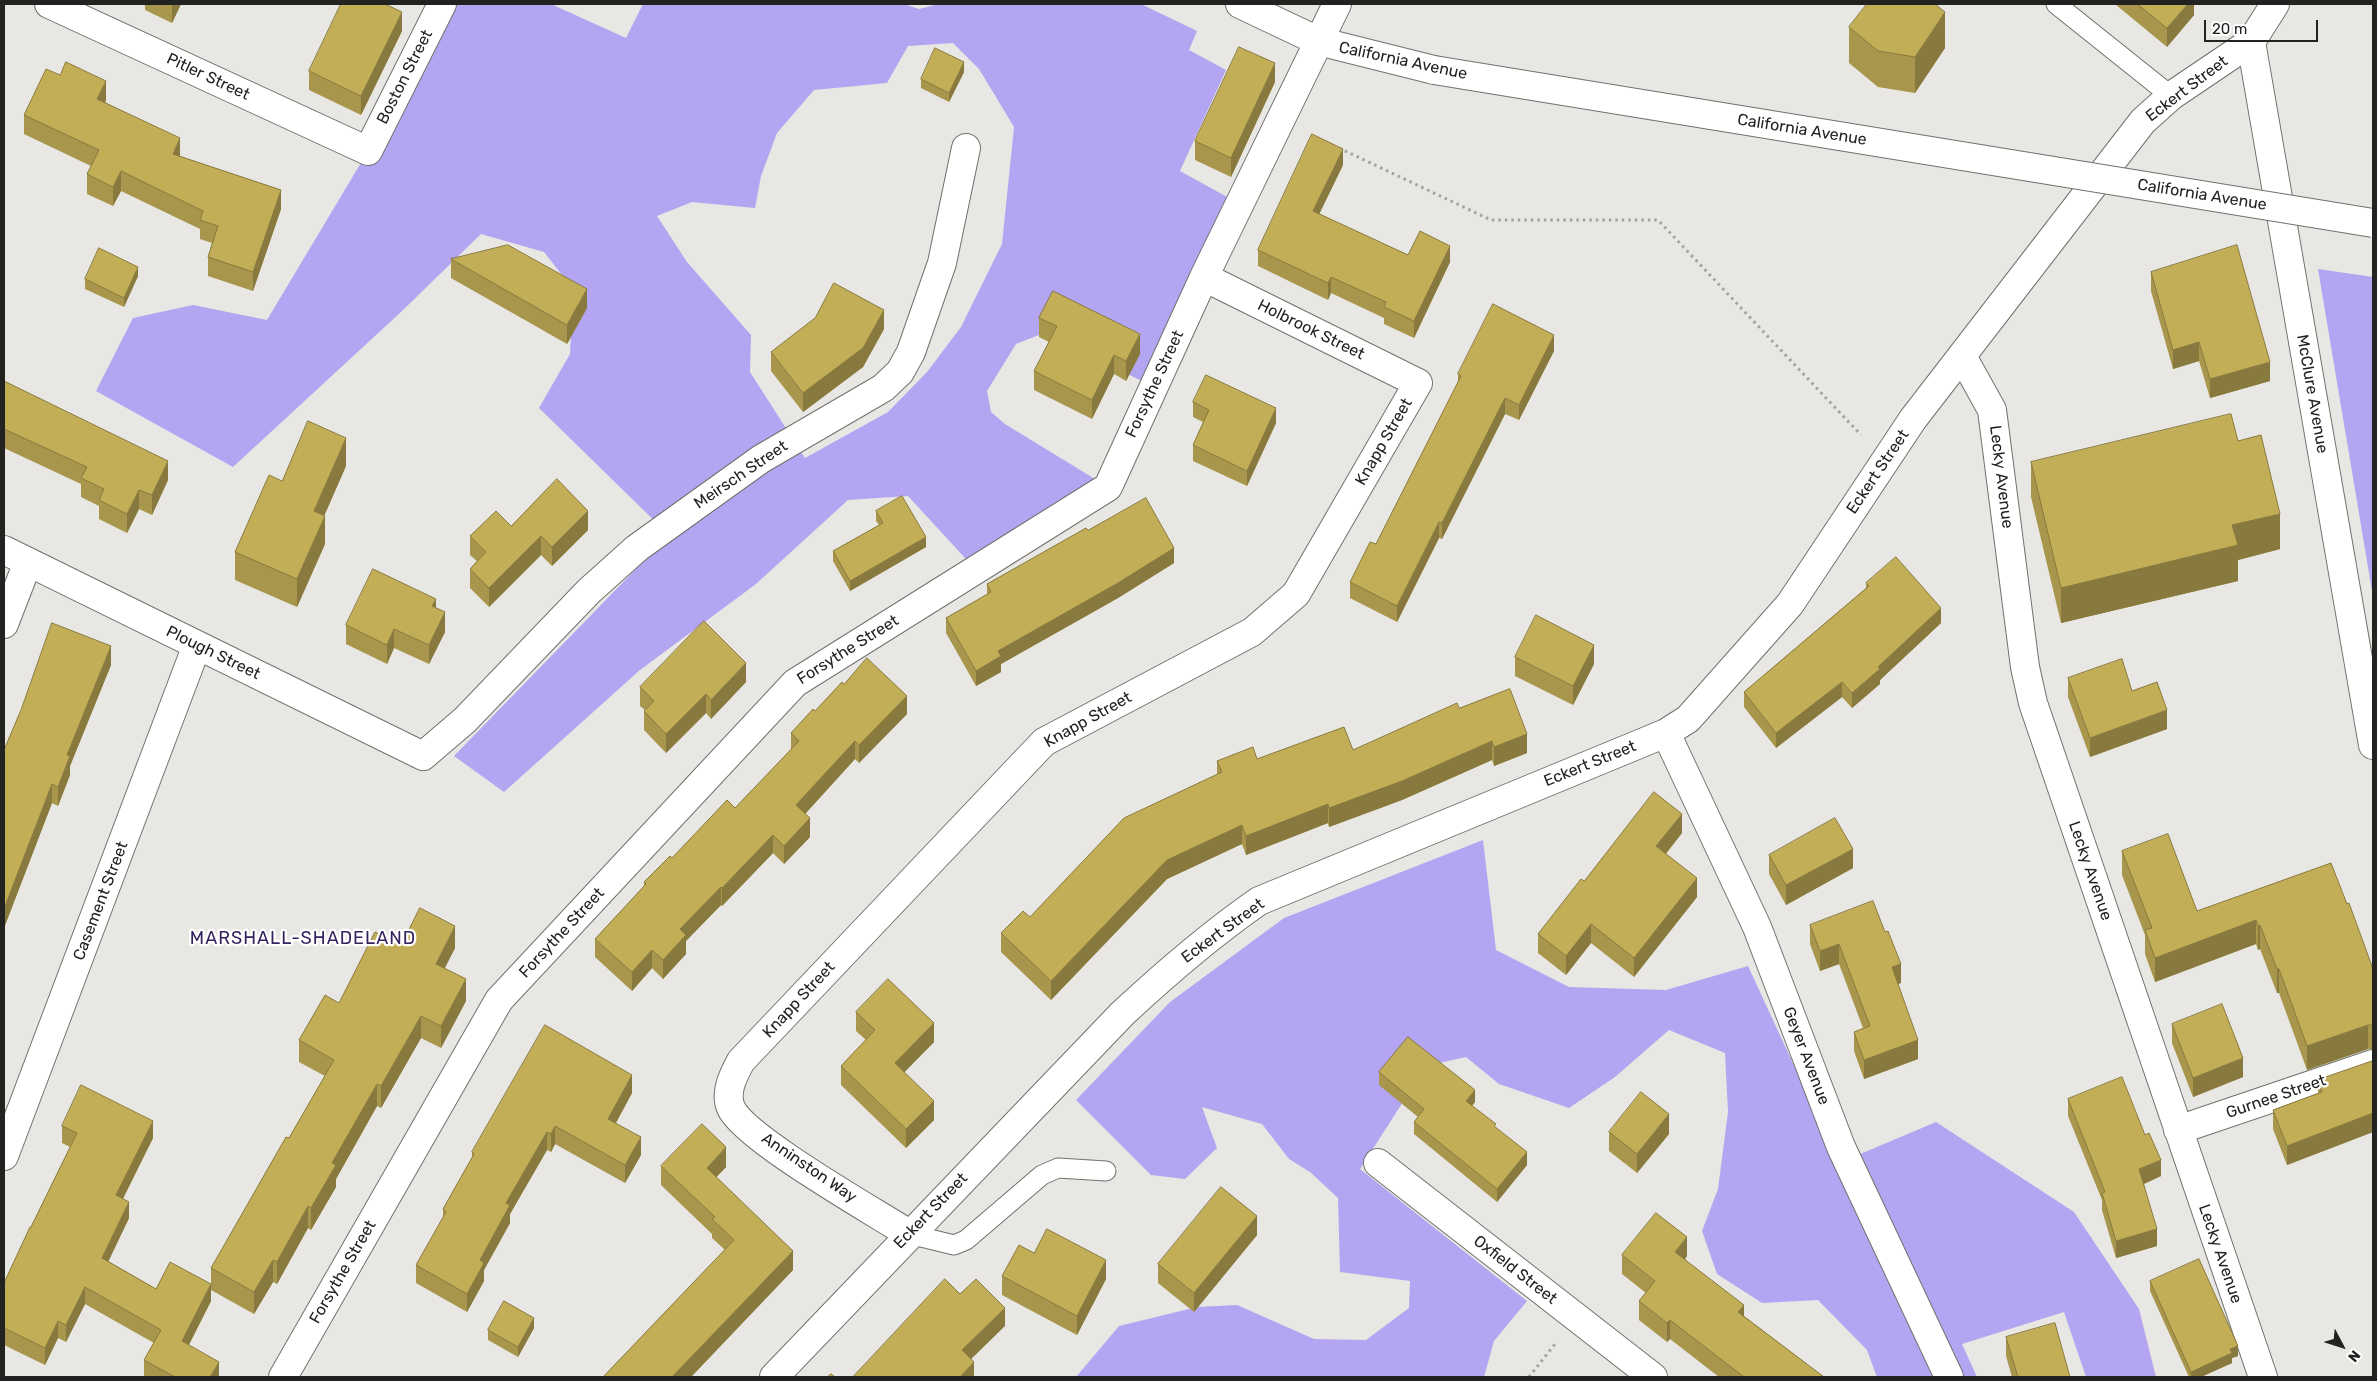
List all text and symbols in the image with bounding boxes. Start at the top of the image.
scale bar [2207,10,2321,42]
text: 20 m [2212,20,2247,38]
street label: Boston Street [373,27,437,127]
street label: California Avenue [1337,38,1469,84]
street label: Pitler Street [163,49,253,105]
street label: Eckert Street [2142,52,2232,126]
street label: California Avenue [1736,110,1868,150]
street label: California Avenue [2136,175,2268,215]
street label: Holbrook Street [1254,296,1368,364]
street label: Forsythe Street [1122,327,1188,441]
street label: McClure Avenue [2292,333,2332,455]
street label: Knapp Street [1351,395,1417,489]
street label: Lecky Avenue [1985,424,2017,530]
street label: Eckert Street [1843,426,1913,518]
street label: Meirsch Street [691,437,791,513]
street label: Forsythe Street [794,611,902,689]
street label: Plough Street [163,622,263,684]
street label: Knapp Street [1041,688,1135,752]
street label: Eckert Street [1541,737,1639,791]
street label: Lecky Avenue [2064,819,2116,923]
street label: Casement Street [69,839,133,963]
street label: Forsythe Street [515,884,609,982]
street label: Eckert Street [1178,894,1268,968]
district label: MARSHALL-SHADELAND [188,928,418,950]
street label: Knapp Street [759,958,839,1042]
street label: Geyer Avenue [1779,1004,1833,1108]
street label: Gurnee Street [2224,1071,2328,1123]
street label: Anninston Way [758,1129,860,1207]
street label: Eckert Street [890,1169,972,1253]
street label: Lecky Avenue [2194,1202,2246,1306]
street label: Forsythe Street [306,1217,380,1327]
street label: Oxfield Street [1469,1231,1561,1309]
north arrow [2317,1321,2367,1371]
text: N [2344,1347,2364,1365]

